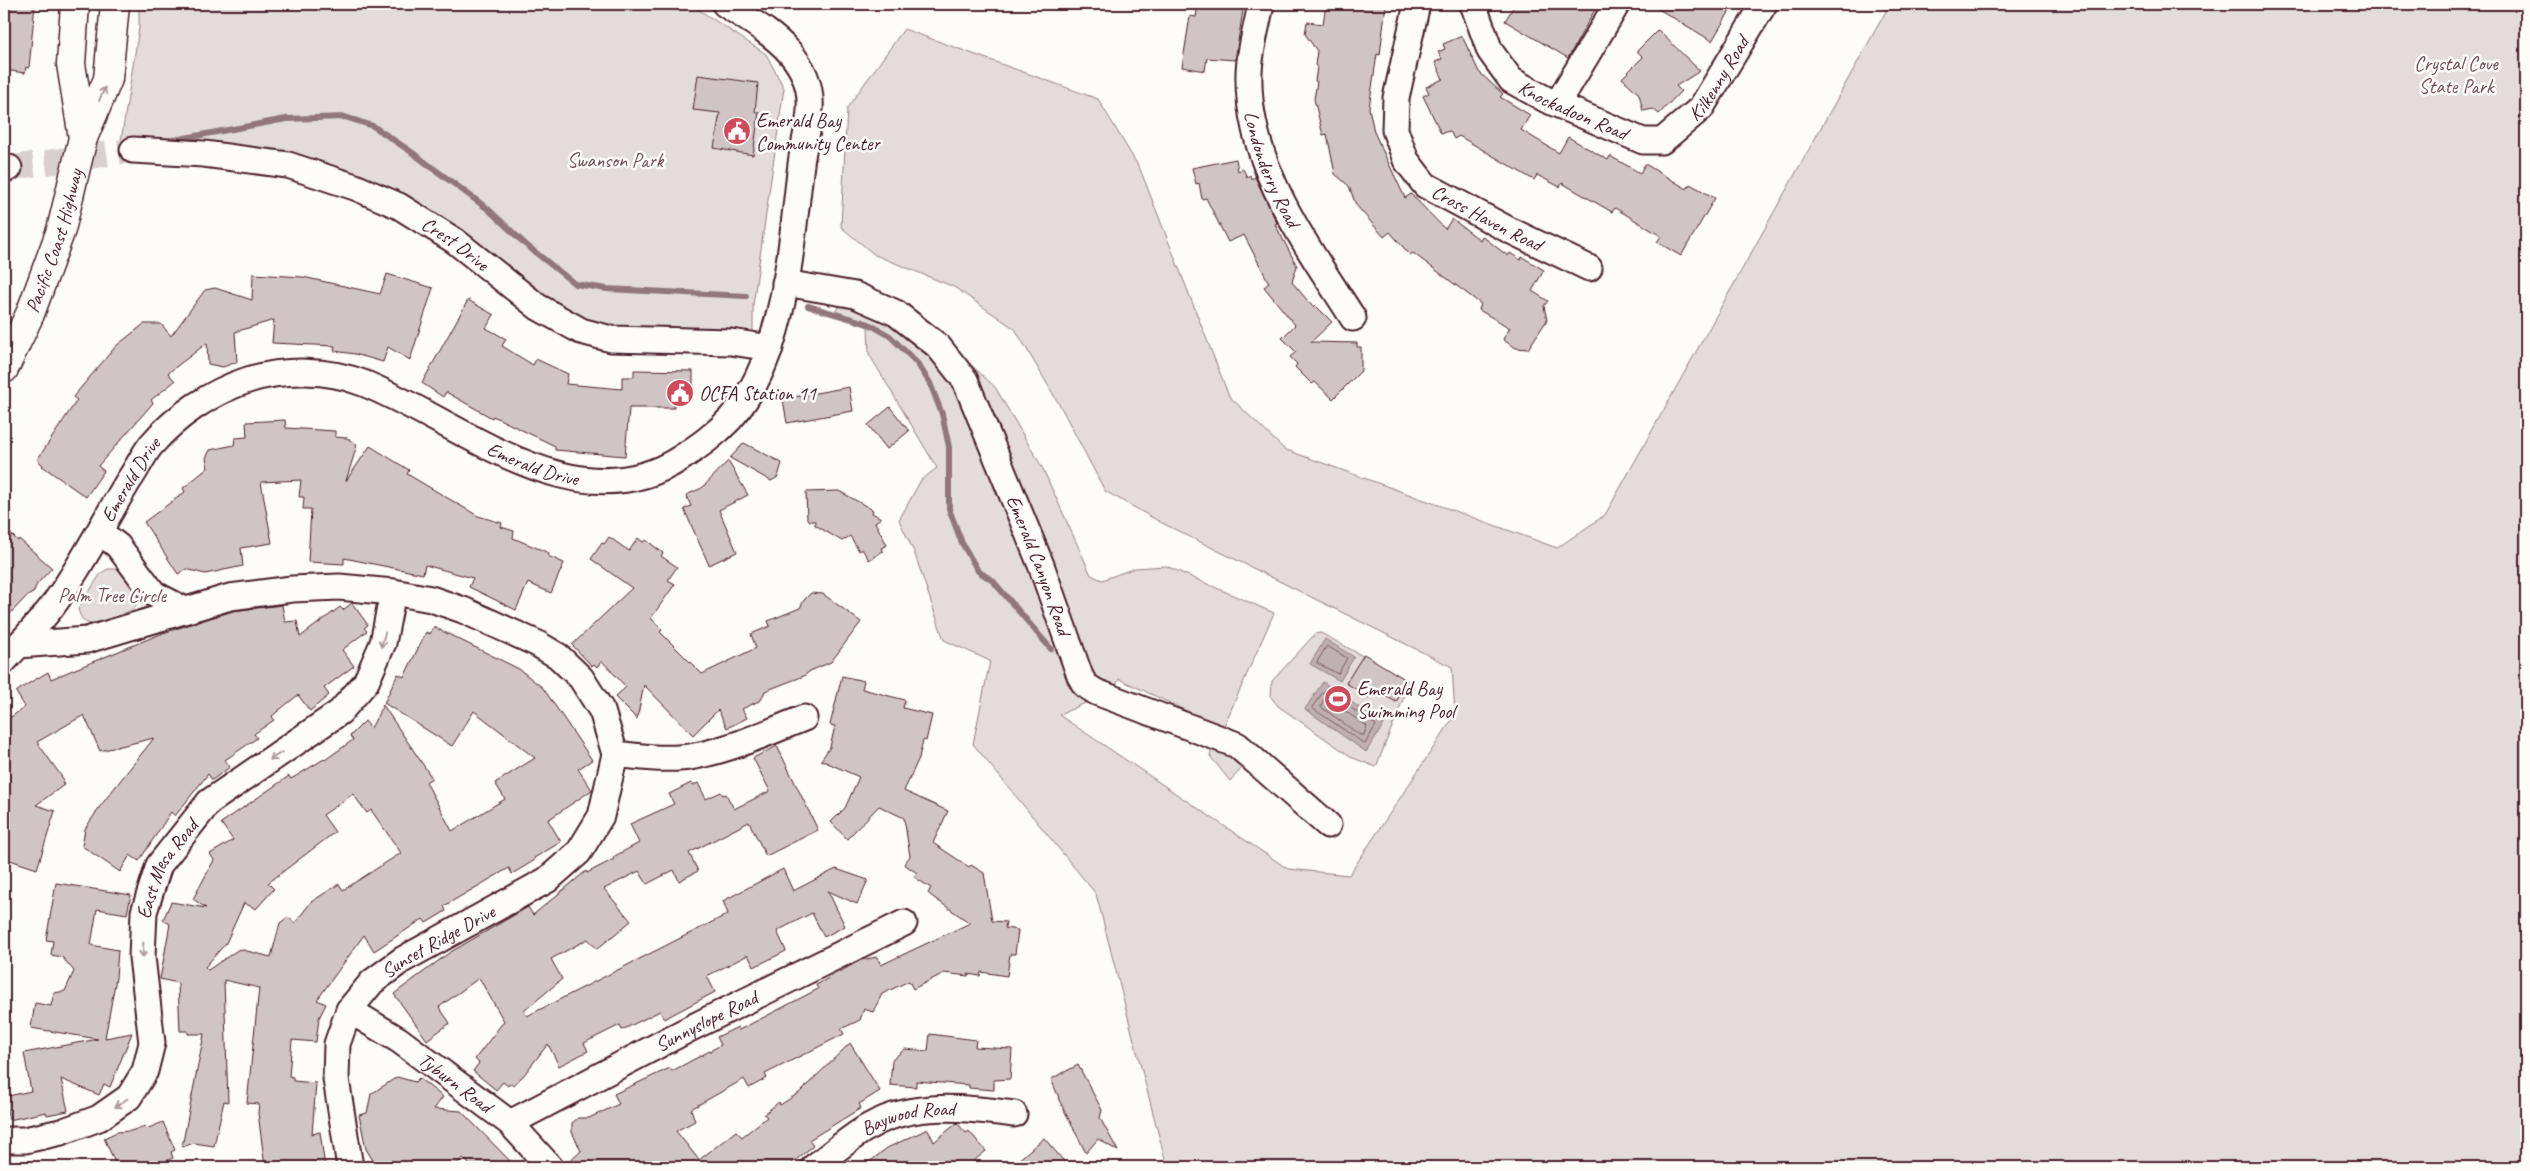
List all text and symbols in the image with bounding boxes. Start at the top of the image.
street label: Kilkenny Road [1683,29,1756,126]
park label: Crystal Cove State Park [2414,51,2499,99]
street label: Knockadoon Road [1514,75,1634,147]
one-way arrow [97,87,107,102]
place label: Emerald Bay Community Center [756,108,881,156]
street label: Londonderry Road [1239,109,1307,234]
public building icon: Emerald Bay Community Center [722,116,752,146]
park label: Swanson Park [567,148,665,173]
street label: Pacific Coast Highway [20,165,88,316]
street label: Cross Haven Road [1427,179,1549,258]
street label: Crest Drive [417,211,495,277]
public building icon: OCFA Station 11 [665,378,695,408]
place label: OCFA Station 11 [699,381,817,406]
street label: Emerald Drive [95,430,167,526]
street label: Emerald Drive [483,436,582,492]
street label: Emerald Canyon Road [1001,492,1078,641]
park label: Palm Tree Circle [58,583,167,608]
one-way arrow [378,632,387,648]
place label: Emerald Bay Swimming Pool [1357,676,1458,724]
sports icon: Emerald Bay Swimming Pool [1323,684,1353,714]
one-way arrow [270,751,284,761]
street label: East Mesa Road [132,812,206,919]
street label: Sunset Ridge Drive [376,899,501,984]
one-way arrow [138,942,147,958]
street label: Sunnyslope Road [651,984,764,1058]
street label: Tyburn Road [413,1047,500,1120]
street label: Baywood Road [857,1096,958,1142]
one-way arrow [114,1098,128,1108]

